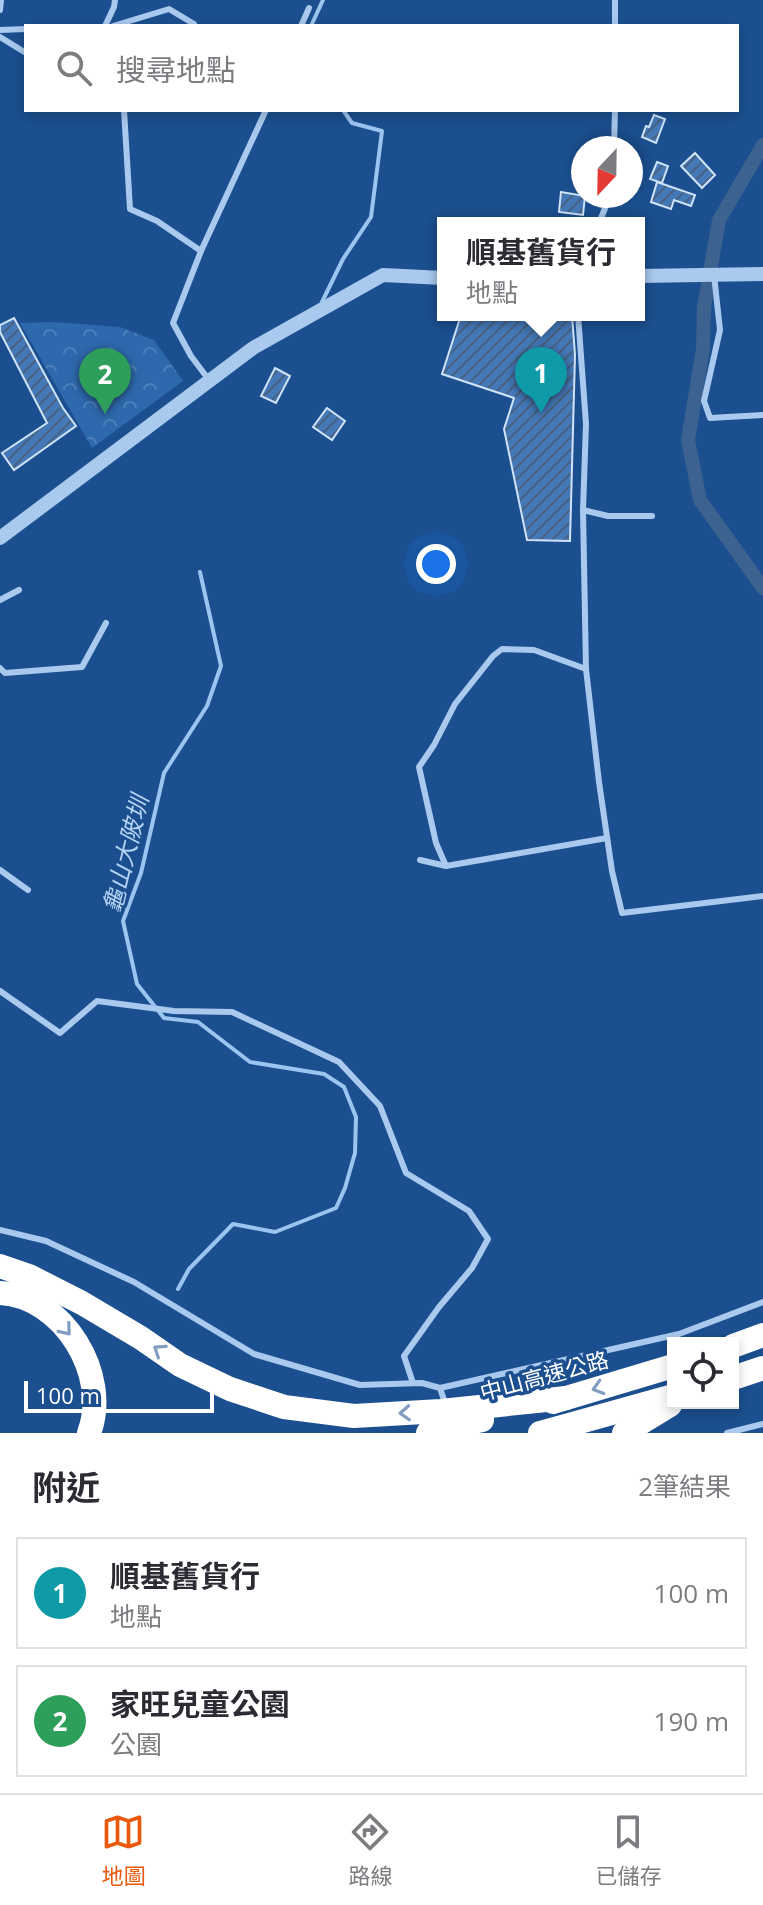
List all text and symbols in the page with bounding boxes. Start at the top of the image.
search box [24,24,739,112]
icon: search [52,46,96,90]
text: 搜尋地點 [116,49,236,90]
north arrow [571,136,643,208]
popup [437,217,645,321]
text: 順基舊貨行 [466,231,616,272]
text: 地點 [466,274,518,310]
pin: 1 [515,347,567,413]
pin: 2 [79,348,131,414]
your location [416,544,456,584]
water label: 龜山大陂圳 [94,789,156,916]
one-way arrow [56,1321,71,1335]
map controls [667,1337,739,1409]
button: locate [667,1337,739,1409]
street label: 中山高速公路 [476,1343,612,1407]
one-way arrow [153,1345,167,1360]
scale bar [24,1377,214,1413]
one-way arrow [592,1379,606,1395]
text: 100 m [36,1380,100,1410]
one-way arrow [398,1404,411,1421]
text: 附近 [32,1464,100,1510]
text: 2筆結果 [638,1468,731,1504]
text: 順基舊貨行 [110,1555,260,1596]
text: 1 [53,1575,67,1611]
text: 100 m [654,1575,729,1611]
text: 地點 [110,1598,162,1634]
text: 家旺兒童公園 [110,1683,290,1724]
text: 2 [53,1703,67,1739]
text: 190 m [654,1703,729,1739]
text: 公園 [110,1726,162,1762]
tab: 地圖 [101,1810,146,1890]
tab: 路線 [348,1810,393,1890]
tab: 已儲存 [595,1810,662,1890]

